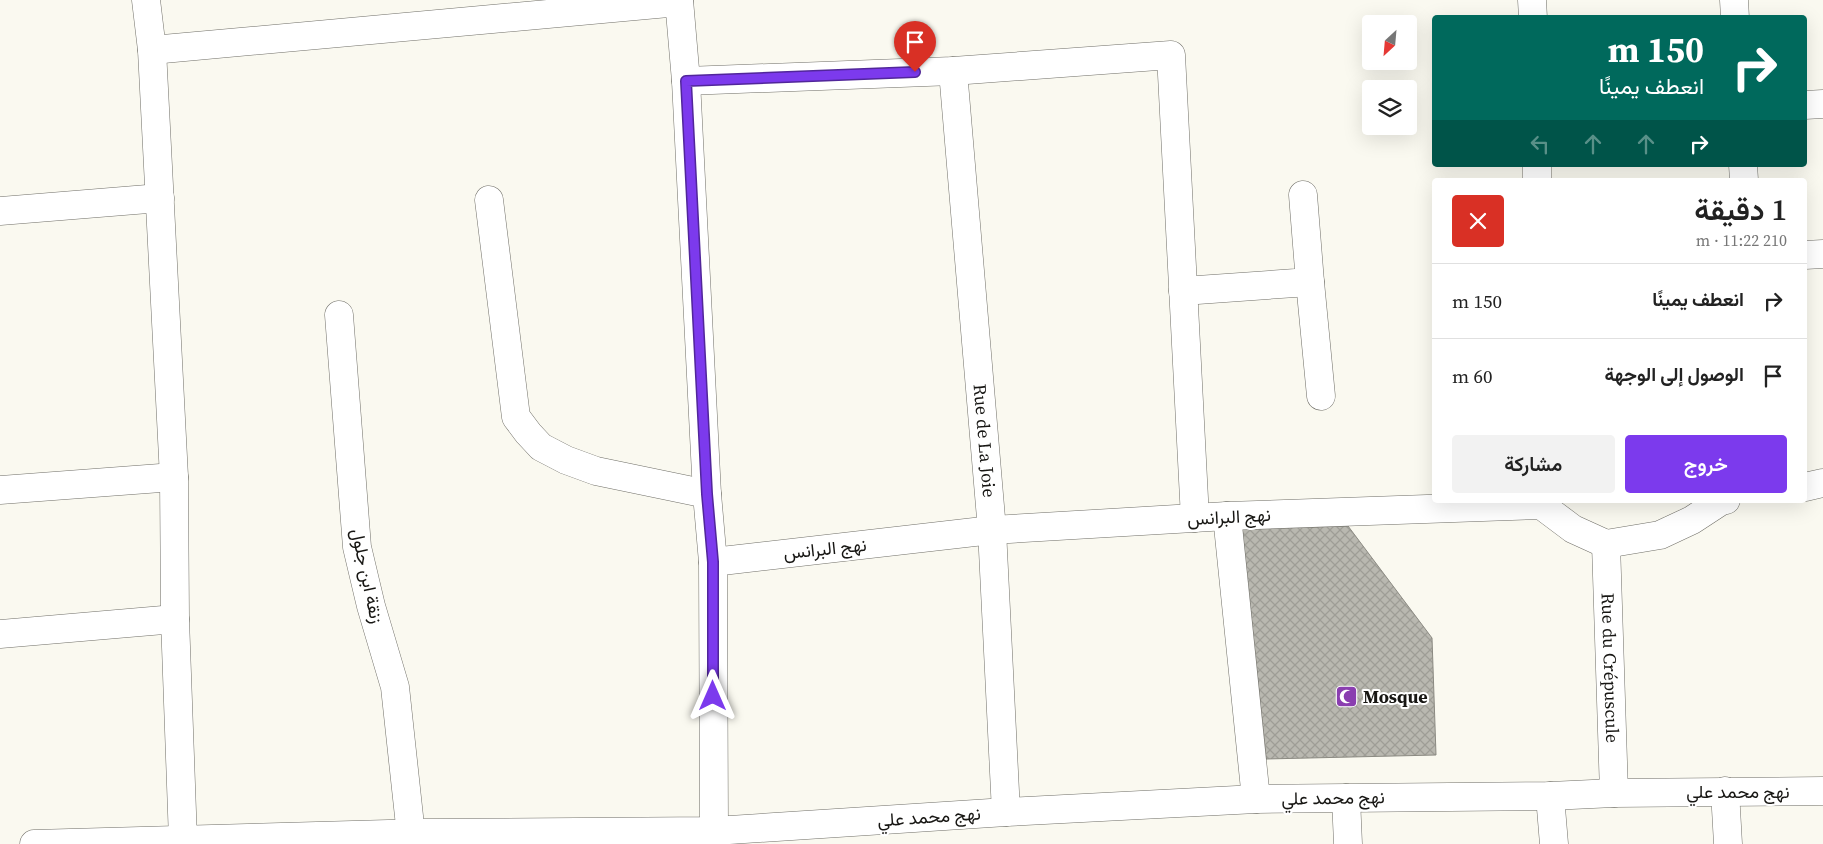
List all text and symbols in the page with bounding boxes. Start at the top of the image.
north arrow [1362,15,1418,70]
map controls [1362,15,1417,135]
pin [894,21,936,72]
text: 150 m [1608,26,1704,74]
icon: arrive [901,28,929,56]
icon: right [1722,35,1787,100]
text: انعطف يمينًا [1599,71,1704,101]
button: layers [1362,80,1417,135]
icon: left [1526,130,1554,158]
icon: ahead [1579,130,1607,158]
icon: ahead [1632,130,1660,158]
icon: right [1685,130,1713,158]
text: 1 دقيقة [1694,189,1787,230]
button: close [1452,195,1504,247]
text: 210 m · 11:22 [1696,229,1787,251]
text: انعطف يمينًا [1652,286,1744,312]
icon: right [1759,287,1787,315]
text: 150 m [1452,288,1502,314]
text: الوصول إلى الوجهة [1605,361,1744,387]
icon: arrive [1759,362,1787,390]
text: 60 m [1452,363,1493,389]
street label: Rue de La Joie [968,383,1002,498]
button: مشاركة [1452,435,1615,493]
button: خروج [1625,435,1787,493]
street label: نهج البرانس [1187,502,1271,531]
street label: زنقة ابن جلول [345,526,390,626]
street label: نهج البرانس [782,532,868,565]
street label: Rue du Crépuscule [1596,592,1625,743]
position arrow [686,669,738,721]
place label: Mosque [1363,684,1428,709]
mosque icon: Mosque [1335,685,1359,709]
street label: نهج محمد علي [1686,779,1790,807]
street label: نهج محمد علي [1281,784,1385,814]
street label: نهج محمد علي [877,800,982,836]

